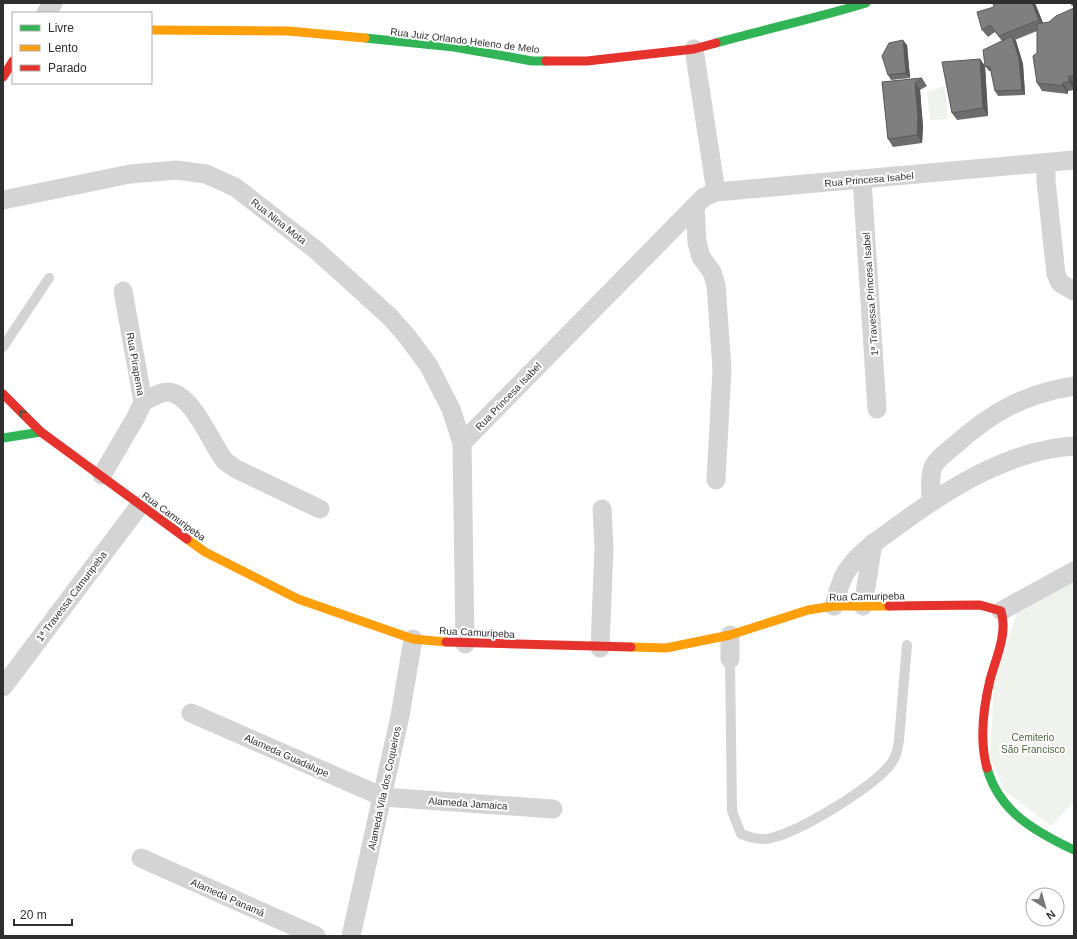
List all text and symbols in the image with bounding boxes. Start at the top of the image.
legend [12,12,152,84]
text: Livre [48,21,74,35]
street label: Rua Juiz Orlando Heleno de Melo [390,26,541,55]
text: Lento [48,41,78,55]
text: Parado [48,61,87,75]
street label: Rua Princesa Isabel [824,170,914,189]
street label: Rua Nina Mota [249,197,309,247]
street label: 1ª Travessa Princesa Isabel [861,232,880,356]
street label: Rua Pirapema [125,332,147,397]
street label: Rua Princesa Isabel [473,360,543,432]
one-way arrow [19,410,27,418]
street label: Rua Camuripeba [140,490,208,543]
street label: 1ª Travessa Camuripeba [34,549,109,643]
street label: Rua Camuripeba [829,590,905,603]
street label: Rua Camuripeba [439,625,515,640]
street label: Alameda Vila dos Coqueiros [366,725,403,851]
street label: Alameda Guadalupe [243,732,331,779]
park label: Cemiterio São Francisco [1001,732,1065,755]
street label: Alameda Jamaica [428,795,508,812]
street label: Alameda Panamá [189,876,267,919]
north arrow [1025,887,1065,927]
scale bar [14,901,72,927]
text: 20 m [20,908,47,922]
text: N [1044,908,1058,922]

